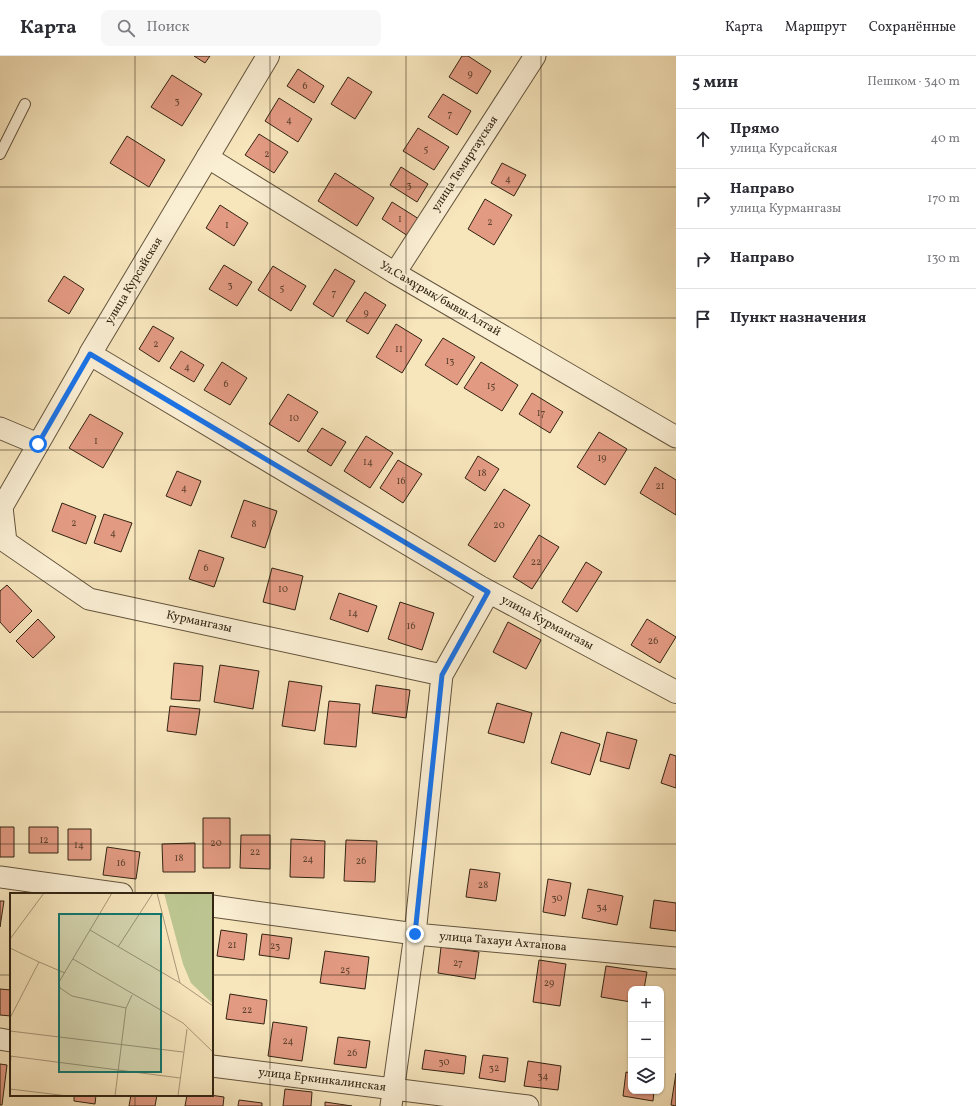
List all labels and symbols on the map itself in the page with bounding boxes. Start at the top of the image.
house number: 9 [467,67,473,81]
house number: 6 [302,79,308,93]
house number: 3 [174,94,180,108]
house number: 7 [448,107,453,121]
house number: 4 [286,113,292,127]
street label: улица Темиртауская [428,113,502,215]
house number: 5 [424,142,429,156]
house number: 2 [264,147,270,161]
house number: 4 [505,172,511,186]
house number: 3 [406,178,412,192]
house number: 1 [398,212,402,226]
house number: 2 [487,215,493,229]
house number: 1 [225,218,229,232]
street label: улица Курсайская [102,234,166,328]
street label: Ул.Самұрық/бывш.Алтай [376,258,504,340]
house number: 3 [227,278,233,292]
house number: 5 [280,281,285,295]
house number: 7 [332,286,337,300]
house number: 9 [363,306,369,320]
house number: 2 [153,337,159,351]
house number: 11 [395,342,403,356]
house number: 13 [445,354,455,368]
house number: 4 [184,360,190,374]
house number: 6 [223,377,229,391]
house number: 15 [487,379,496,393]
house number: 17 [537,406,546,420]
house number: 10 [289,411,299,425]
house number: 1 [94,434,98,448]
route start [29,435,47,453]
house number: 19 [597,451,607,465]
house number: 14 [363,455,373,469]
house number: 18 [478,466,486,480]
house number: 16 [397,474,405,488]
house number: 21 [655,479,665,493]
house number: 4 [181,481,187,495]
house number: 2 [71,516,77,530]
house number: 8 [251,517,257,531]
house number: 20 [493,518,505,532]
house number: 4 [110,526,116,540]
house number: 22 [531,555,541,569]
house number: 6 [203,561,209,575]
house number: 10 [278,582,288,596]
street label: улица Курмангазы [498,592,597,654]
house number: 14 [348,606,358,620]
street label: Курмангазы [165,607,234,637]
house number: 16 [407,619,415,633]
house number: 26 [648,634,658,648]
house number: 12 [39,833,49,847]
house number: 20 [210,836,222,850]
house number: 14 [74,838,84,852]
house number: 22 [250,845,260,859]
house number: 18 [175,851,183,865]
house number: 24 [302,852,314,866]
house number: 26 [356,854,366,868]
house number: 16 [117,856,125,870]
house number: 28 [478,878,488,892]
house number: 30 [552,891,562,905]
inset map [10,893,213,1096]
house number: 34 [596,900,608,914]
route end [406,925,424,943]
street label: улица Тахауи Ахтанова [439,928,567,956]
house number: 21 [227,938,237,952]
house number: 23 [270,939,280,953]
house number: 27 [453,956,463,970]
house number: 25 [340,963,350,977]
house number: 29 [544,976,554,990]
house number: 22 [242,1003,252,1017]
house number: 24 [282,1034,294,1048]
house number: 26 [347,1046,357,1060]
house number: 30 [439,1055,449,1069]
house number: 32 [489,1061,499,1075]
street label: улица Еркинкалинская [257,1064,387,1096]
house number: 34 [537,1069,549,1083]

